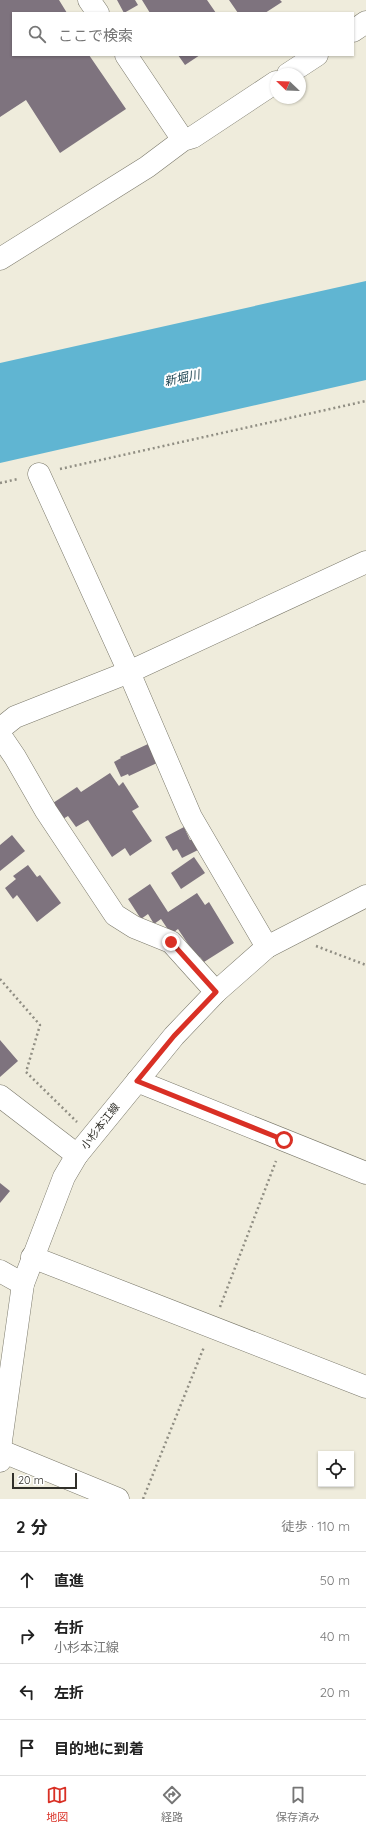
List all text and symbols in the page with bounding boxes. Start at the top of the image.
search box [12,12,354,56]
icon: search [26,23,48,45]
text: ここで検索 [58,26,133,45]
north arrow [270,68,306,104]
water label: 新堀川 [163,366,203,389]
route end [162,933,180,951]
street label: 小杉本江線 [78,1100,122,1152]
route start [275,1131,293,1149]
map controls [318,1451,354,1487]
button: locate [318,1451,354,1487]
scale bar [12,1471,77,1490]
text: 20 m [18,1473,44,1487]
text: 2 分 [16,1516,47,1537]
text: 徒歩 · 110 m [282,1518,350,1534]
icon: ahead [16,1569,38,1591]
text: 直進 [54,1571,84,1590]
text: 50 m [320,1572,350,1588]
text: 右折 [54,1618,84,1637]
icon: right [16,1625,38,1647]
text: 40 m [320,1628,350,1644]
text: 小杉本江線 [54,1639,119,1655]
icon: left [16,1681,38,1703]
text: 左折 [54,1683,84,1702]
text: 20 m [320,1684,350,1700]
icon: arrive [16,1737,38,1759]
text: 目的地に到着 [54,1739,144,1758]
tab: 地図 [46,1784,68,1824]
tab: 経路 [161,1784,183,1824]
tab: 保存済み [276,1784,320,1824]

